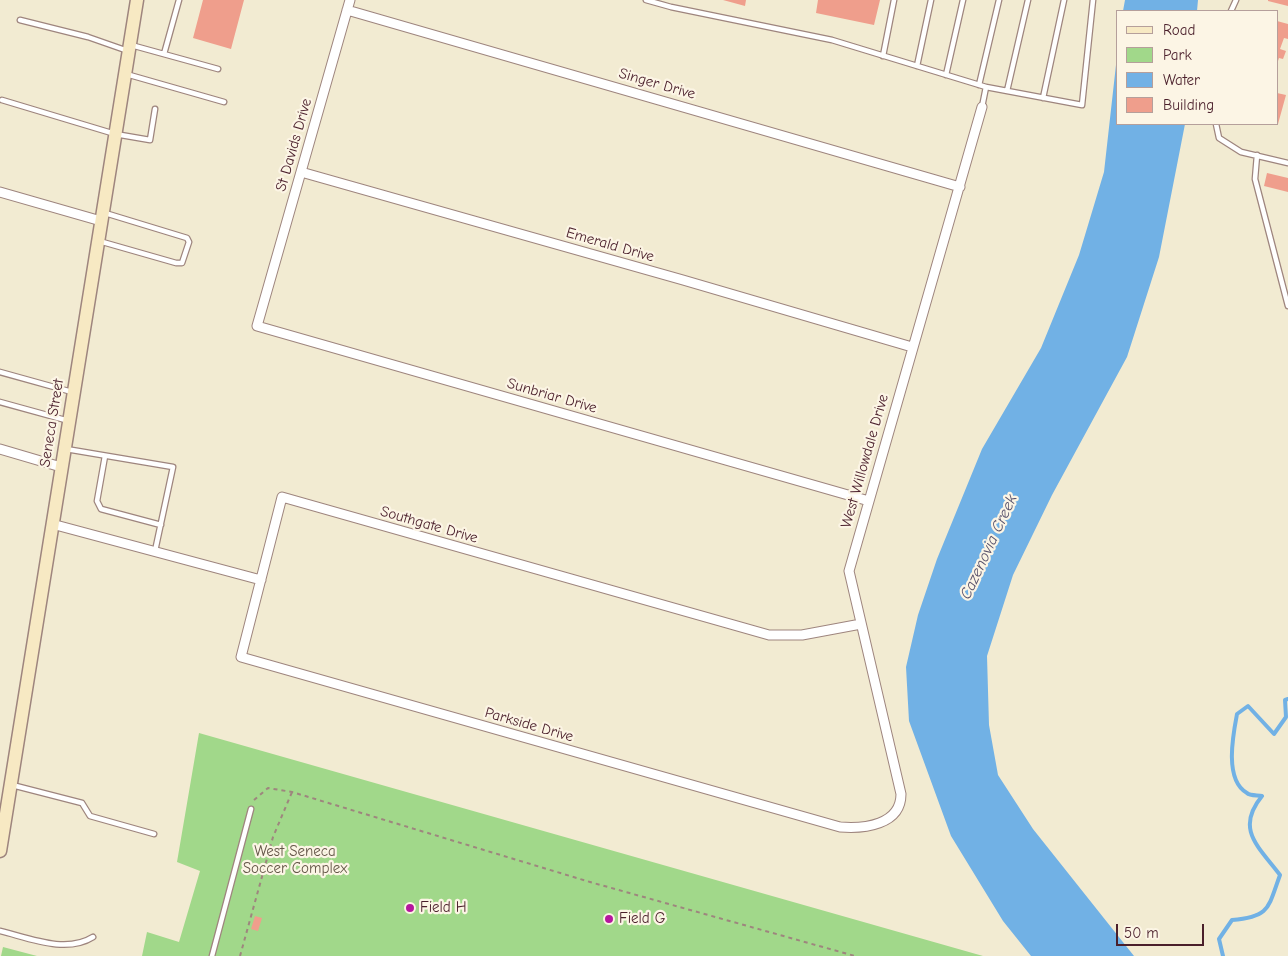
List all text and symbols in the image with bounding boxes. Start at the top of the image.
legend [1116,10,1278,125]
text: Road [1163,21,1195,39]
text: Park [1163,46,1192,64]
street label: Singer Drive [617,65,697,103]
text: Water [1163,71,1200,89]
street label: St Davids Drive [272,96,316,194]
text: Building [1163,96,1214,114]
street label: Emerald Drive [564,224,656,266]
street label: Sunbriar Drive [505,375,599,417]
street label: Seneca Street [36,378,68,468]
street label: West Willowdale Drive [837,392,893,530]
water label: Cazenovia Creek [956,492,1022,602]
street label: Southgate Drive [378,502,480,548]
street label: Parkside Drive [483,704,575,746]
park label: West Seneca Soccer Complex [243,843,347,878]
place label: Field H [420,899,467,917]
marker: Field H [404,902,416,914]
place label: Field G [619,910,666,928]
marker: Field G [603,913,615,925]
scale bar [1118,914,1206,946]
text: 50 m [1124,924,1159,942]

